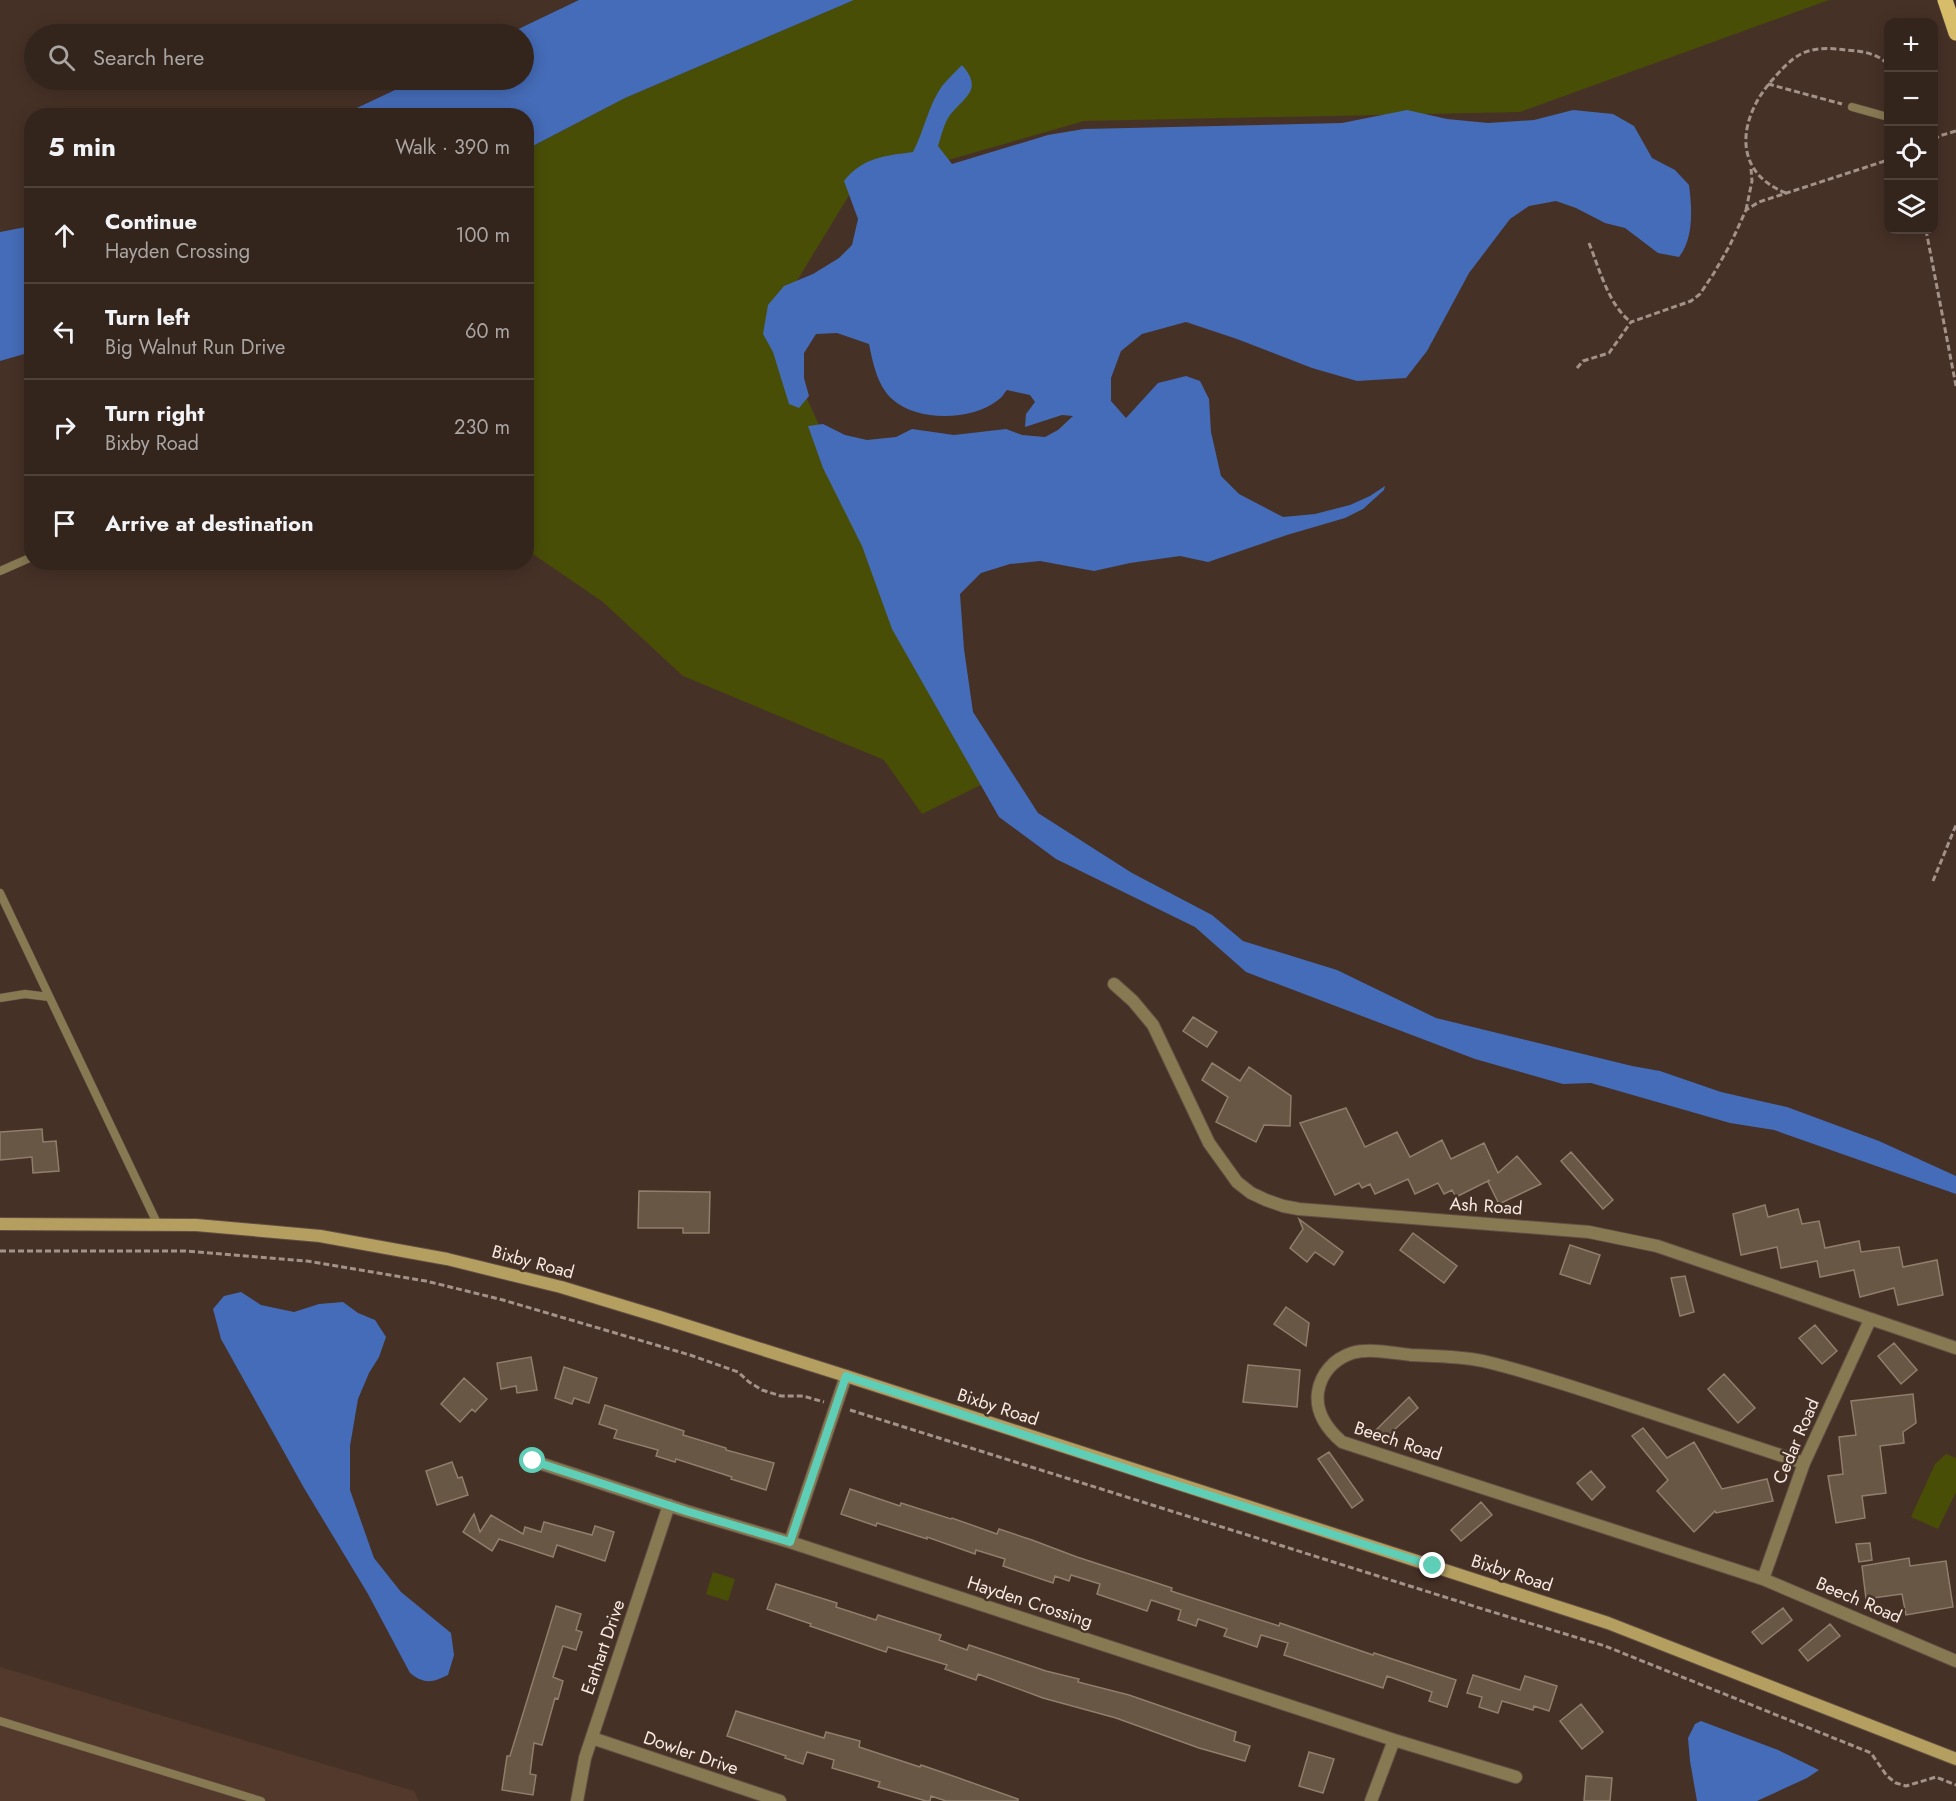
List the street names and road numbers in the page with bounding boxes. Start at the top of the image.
street label: Ash Road [1449,1190,1523,1222]
street label: Bixby Road [489,1239,577,1285]
street label: Bixby Road [954,1382,1042,1432]
street label: Cedar Road [1766,1394,1826,1488]
street label: Beech Road [1351,1415,1445,1467]
street label: Bixby Road [1468,1548,1556,1598]
street label: Hayden Crossing [964,1569,1096,1635]
street label: Beech Road [1812,1570,1906,1630]
street label: Earhart Drive [575,1596,631,1698]
street label: Dowler Drive [640,1725,742,1781]

